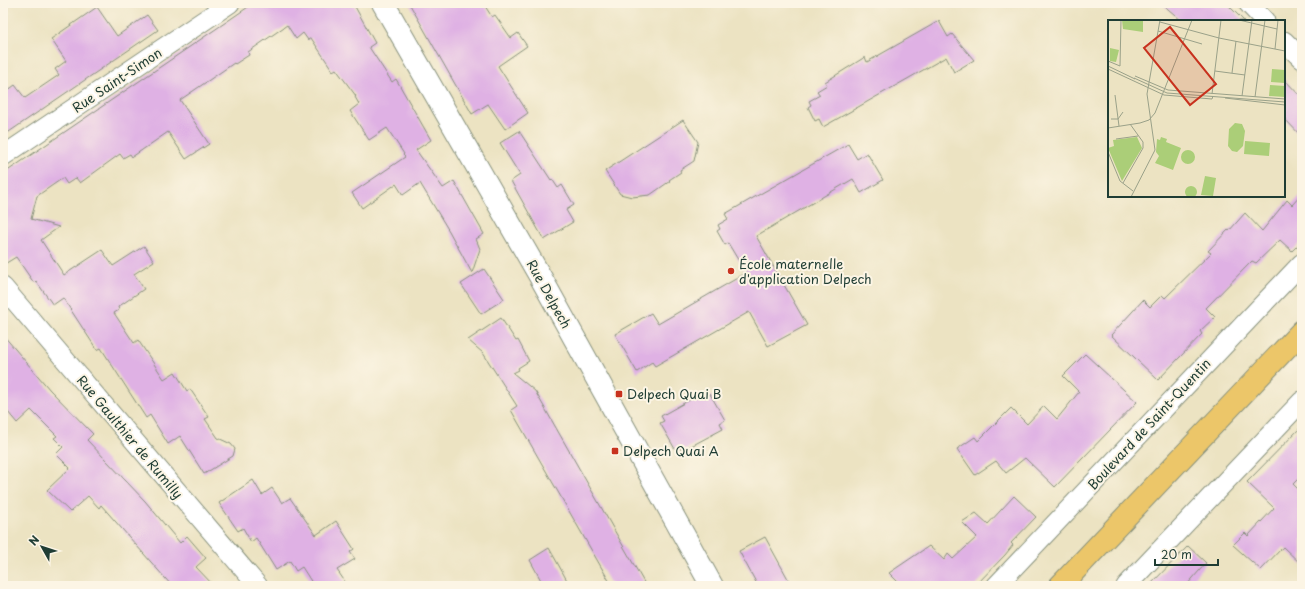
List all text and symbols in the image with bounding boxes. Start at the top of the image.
inset map [1108,20,1285,197]
street label: Rue Saint-Simon [68,43,165,117]
place label: École maternelle d'application Delpech [739,254,872,288]
street label: Rue Delpech [523,256,576,332]
marker: École maternelle d'application Delpech [726,266,736,276]
street label: Boulevard de Saint-Quentin [1083,354,1215,493]
street label: Rue Gaulthier de Rumilly [73,371,188,503]
place label: Delpech Quai B [627,384,721,403]
marker: Delpech Quai B [614,389,624,399]
place label: Delpech Quai A [623,441,719,460]
marker: Delpech Quai A [610,446,620,456]
north arrow [22,527,62,567]
text: N [24,531,43,549]
scale bar [1155,541,1218,567]
text: 20 m [1161,545,1192,563]

